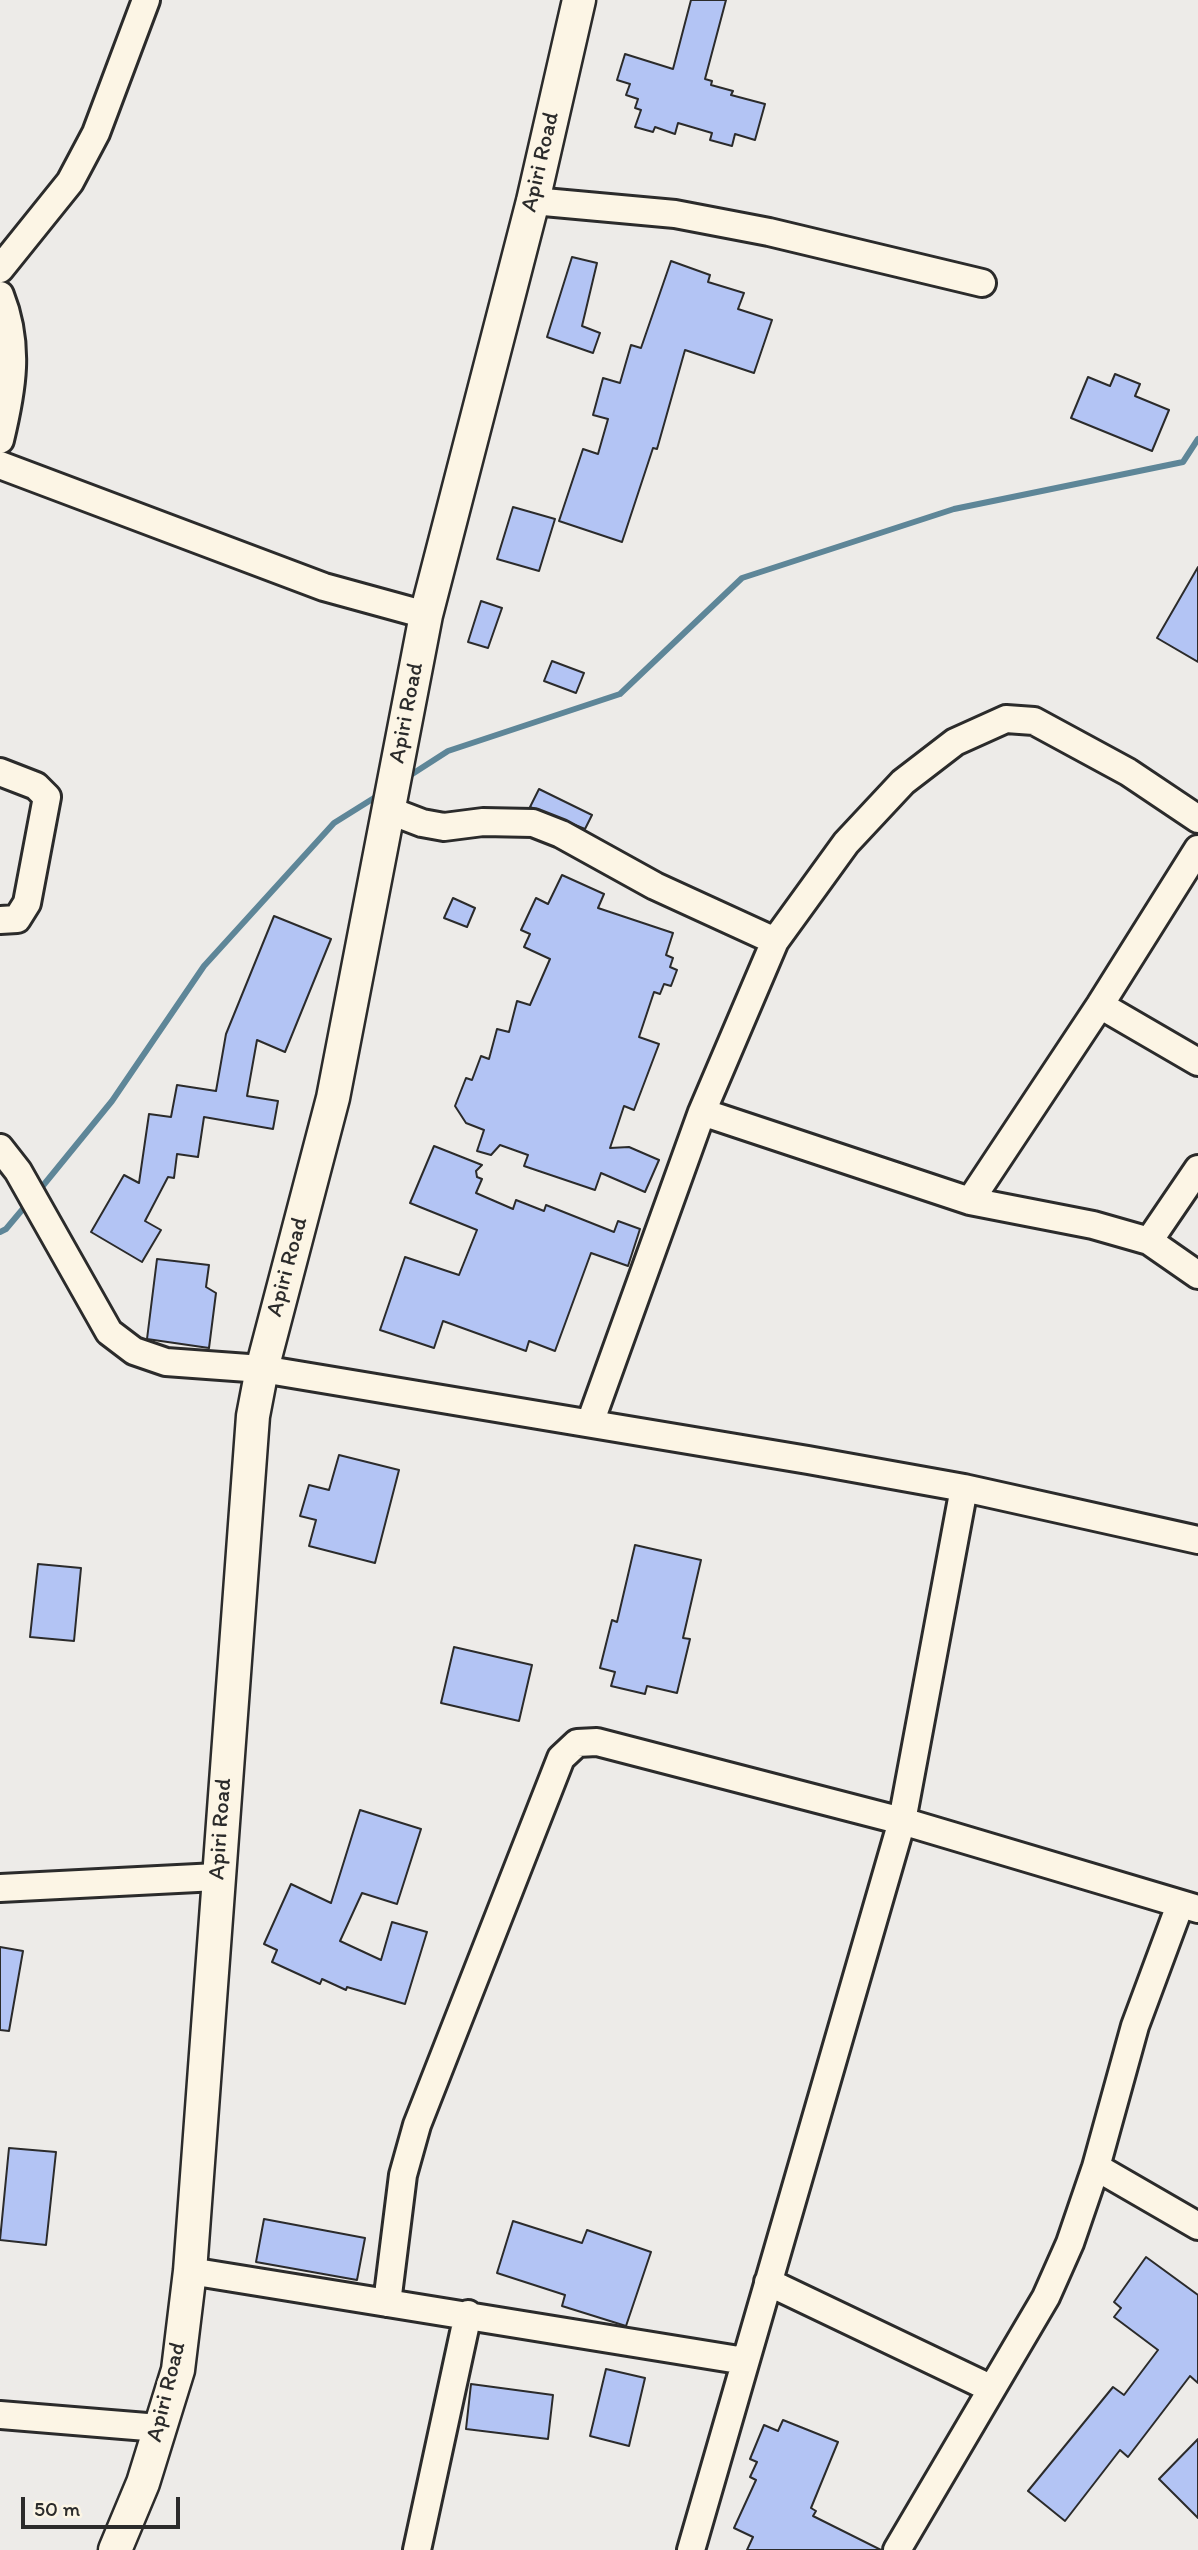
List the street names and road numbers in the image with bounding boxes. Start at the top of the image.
street label: Apiri Road [516,109,566,215]
street label: Apiri Road [384,660,430,766]
street label: Apiri Road [261,1214,315,1320]
street label: Apiri Road [204,1777,238,1881]
street label: Apiri Road [141,2339,193,2445]

